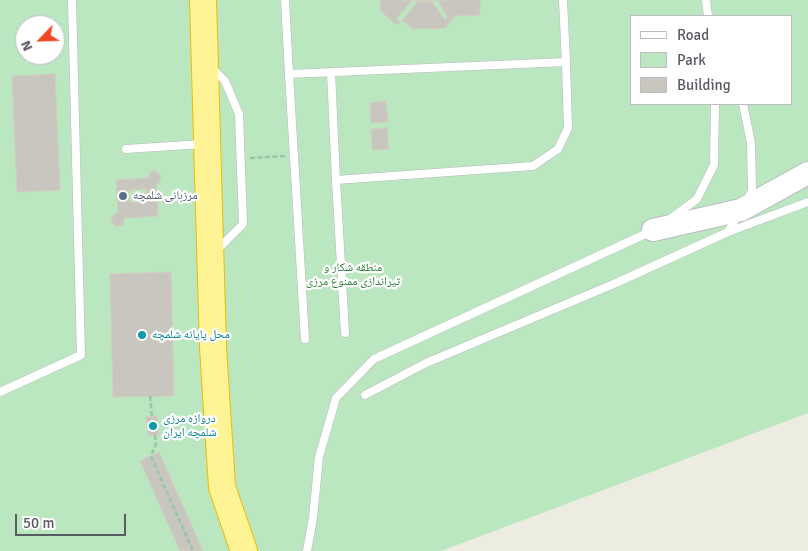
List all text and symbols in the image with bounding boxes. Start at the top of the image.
north arrow [15,15,65,65]
legend [630,15,793,105]
text: Road [677,26,709,44]
text: N [17,38,37,54]
text: Park [677,51,706,69]
text: Building [677,76,731,94]
place label: مرزبانی شلمچه [133,189,198,203]
marker: مرزبانی شلمچه [117,190,129,202]
park label: منطقه شکار و تیراندازی ممنوع مرزی [306,261,400,289]
place label: محل پایانه شلمچه [152,328,230,342]
marker: محل پایانه شلمچه [136,329,148,341]
place label: دروازه مرزی شلمچه ایران [163,412,217,440]
marker: دروازه مرزی شلمچه ایران [147,420,159,432]
scale bar [18,504,129,536]
text: 50 m [23,514,54,532]

